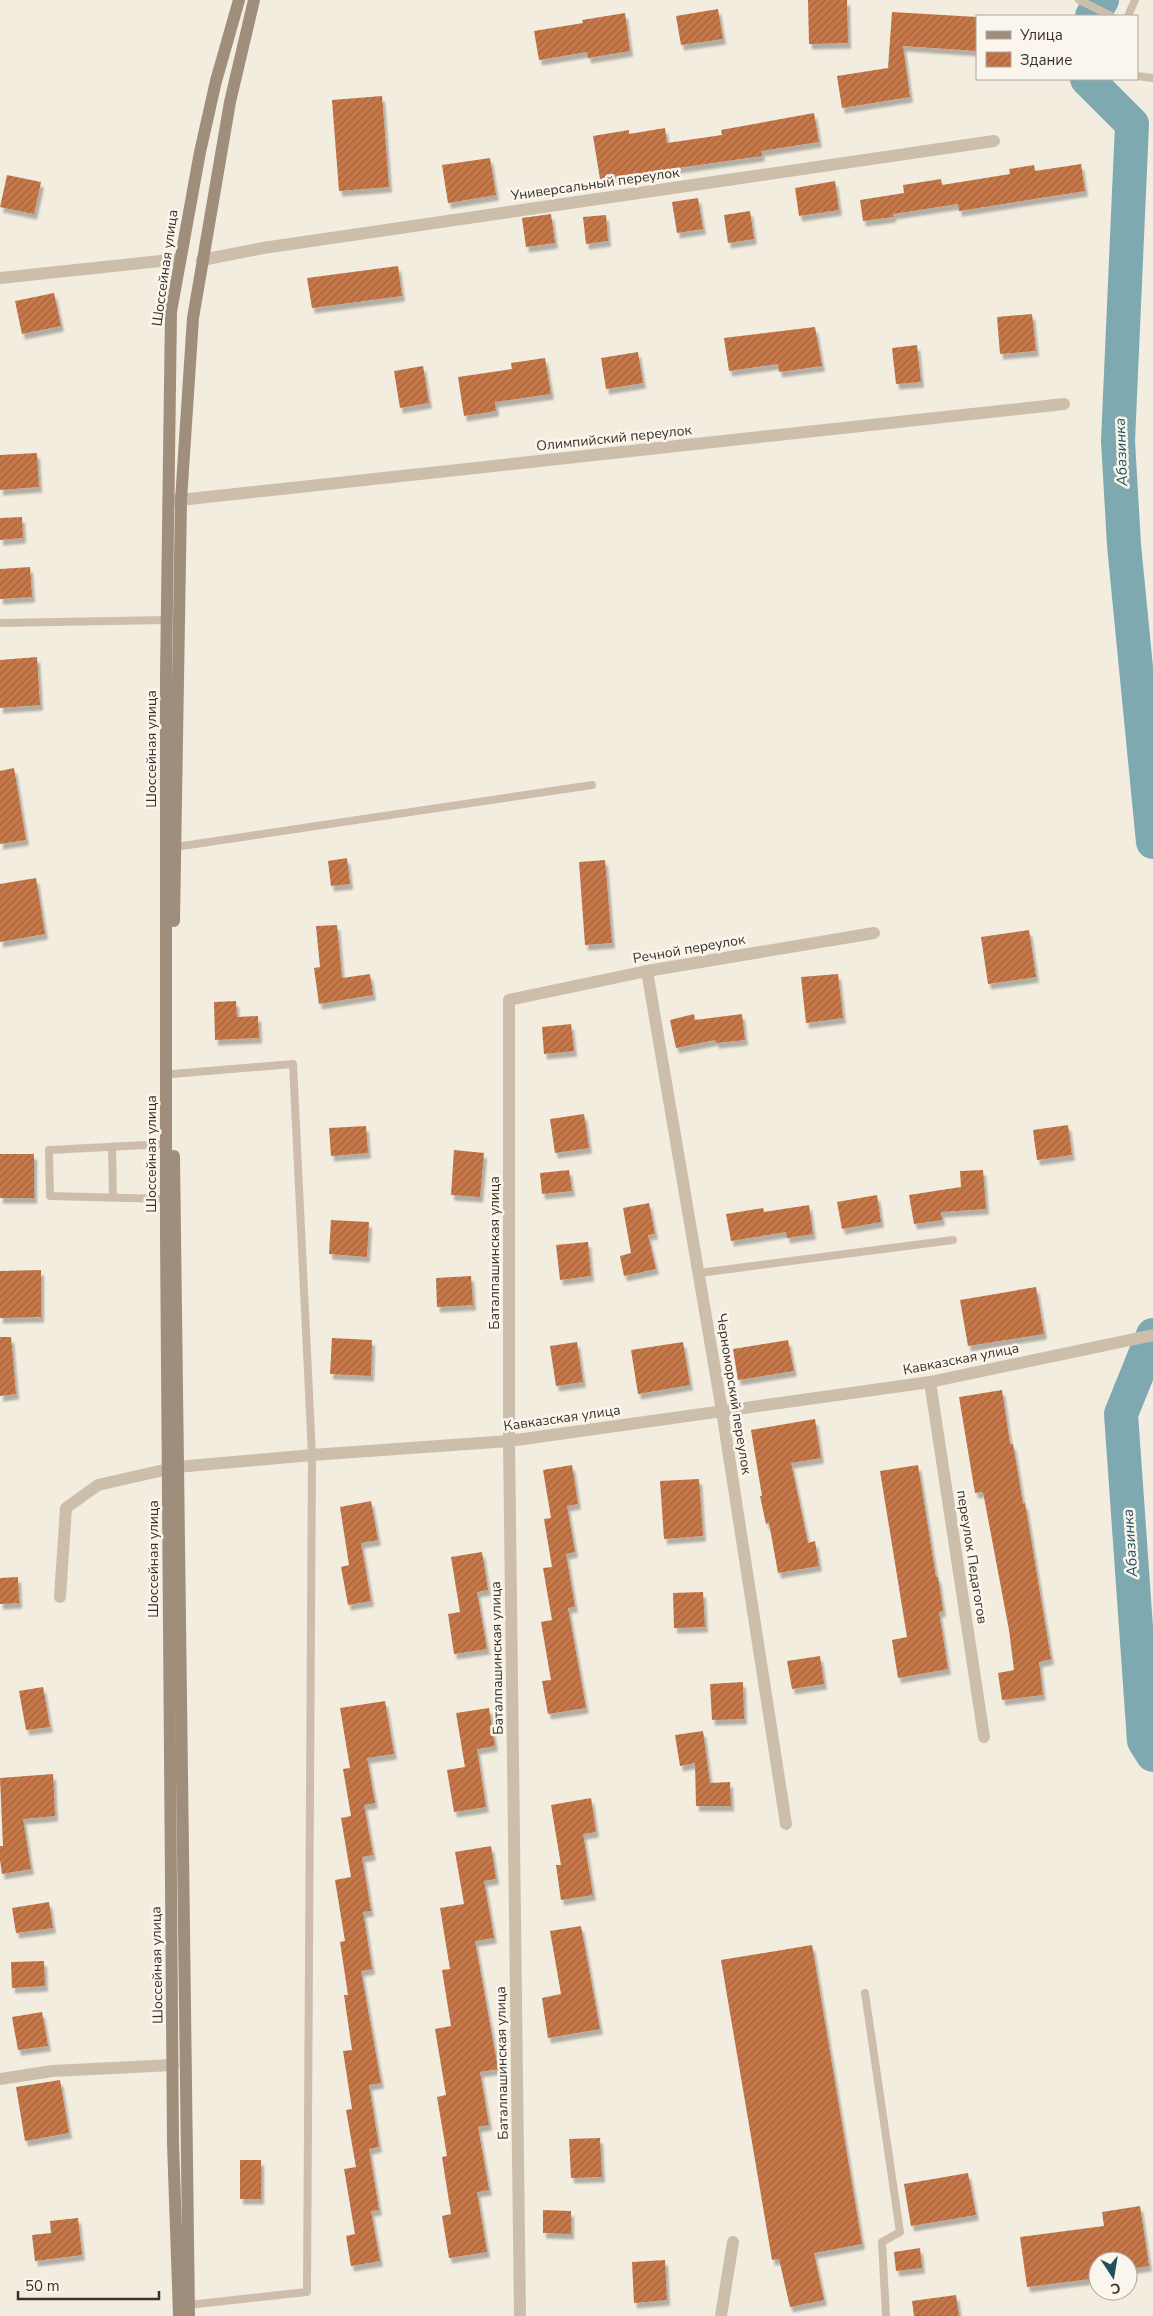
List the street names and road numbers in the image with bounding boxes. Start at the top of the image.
street label: Универсальный переулок [509,163,681,205]
street label: Шоссейная улица [147,208,183,328]
street label: Олимпийский переулок [535,420,693,456]
street label: Шоссейная улица [142,690,161,808]
street label: Речной переулок [631,930,747,968]
street label: Шоссейная улица [142,1095,161,1213]
street label: Баталпашинская улица [485,1176,504,1330]
street label: Черноморский переулок [712,1312,756,1476]
street label: Кавказская улица [901,1338,1021,1380]
street label: Кавказская улица [502,1400,622,1436]
street label: переулок Педагогов [952,1489,992,1626]
street label: Шоссейная улица [144,1500,163,1618]
street label: Баталпашинская улица [486,1581,508,1735]
street label: Шоссейная улица [146,1906,168,2024]
street label: Баталпашинская улица [491,1986,513,2140]

